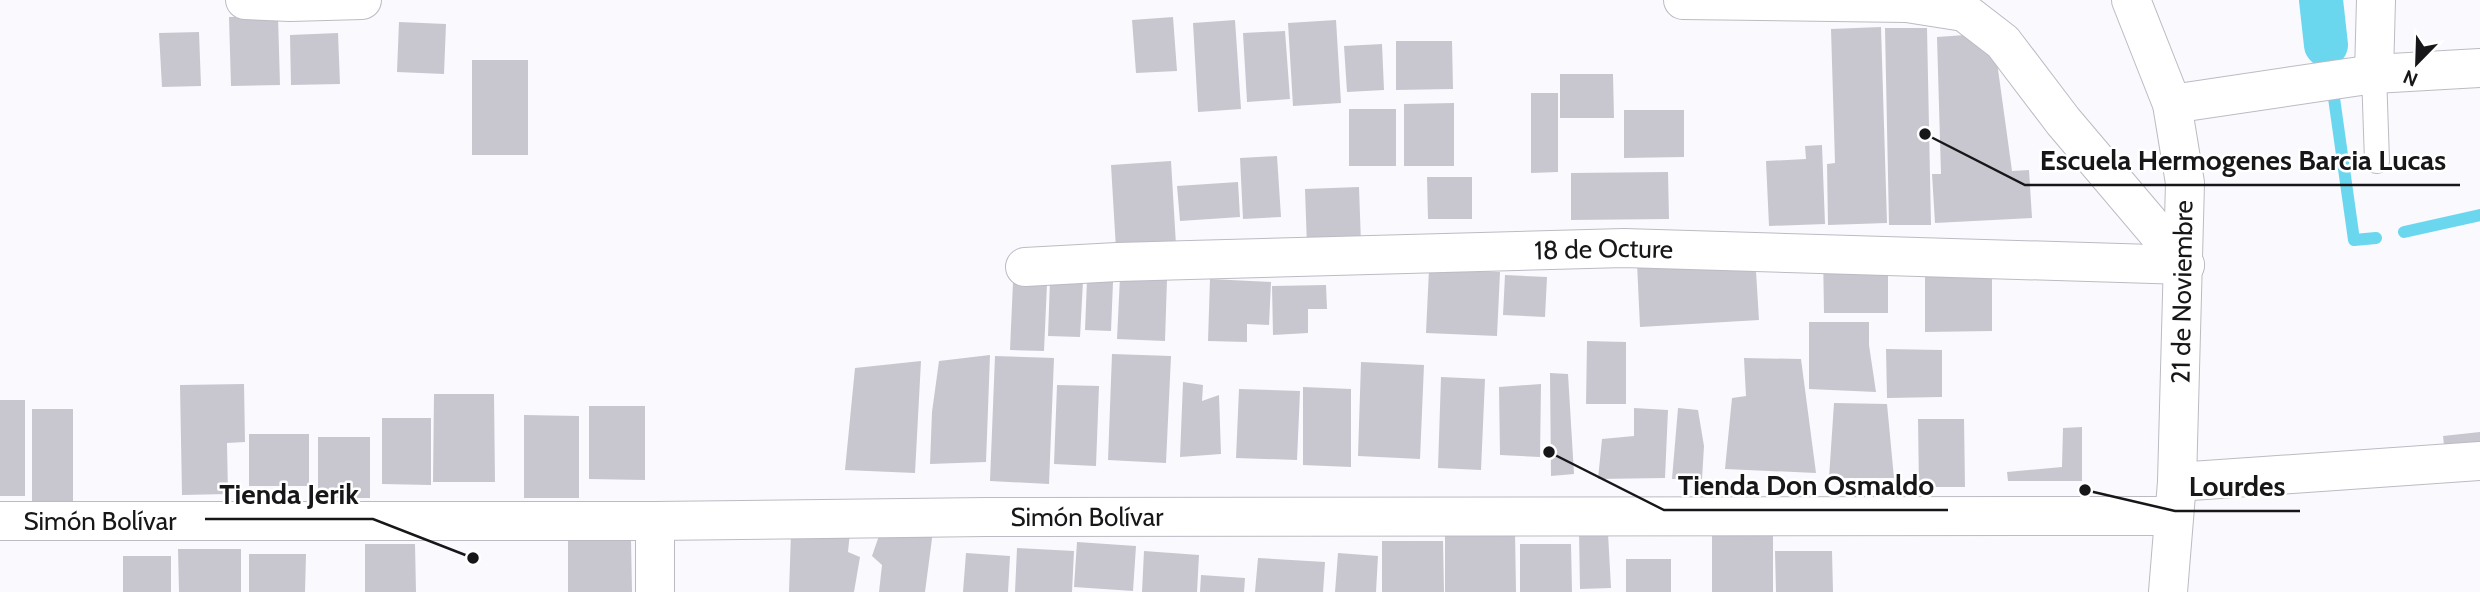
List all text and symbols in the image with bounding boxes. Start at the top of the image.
north arrow [2382,28,2452,98]
text: N [2400,65,2421,91]
callout: Escuela Hermogenes Barcia Lucas [2025,136,2460,185]
text: Escuela Hermogenes Barcia Lucas [2040,143,2446,177]
street label: 21 de Noviembre [2164,200,2200,384]
street label: 18 de Octure [1534,232,1674,266]
callout: Tienda Don Osmaldo [1664,461,1948,510]
callout: Lourdes [2175,462,2300,511]
text: Tienda Don Osmaldo [1678,468,1934,502]
text: Lourdes [2189,469,2285,503]
callout: Tienda Jerik [205,470,373,519]
text: Tienda Jerik [219,477,359,511]
street label: Simón Bolívar [1011,501,1164,533]
street label: Simón Bolívar [24,505,177,537]

